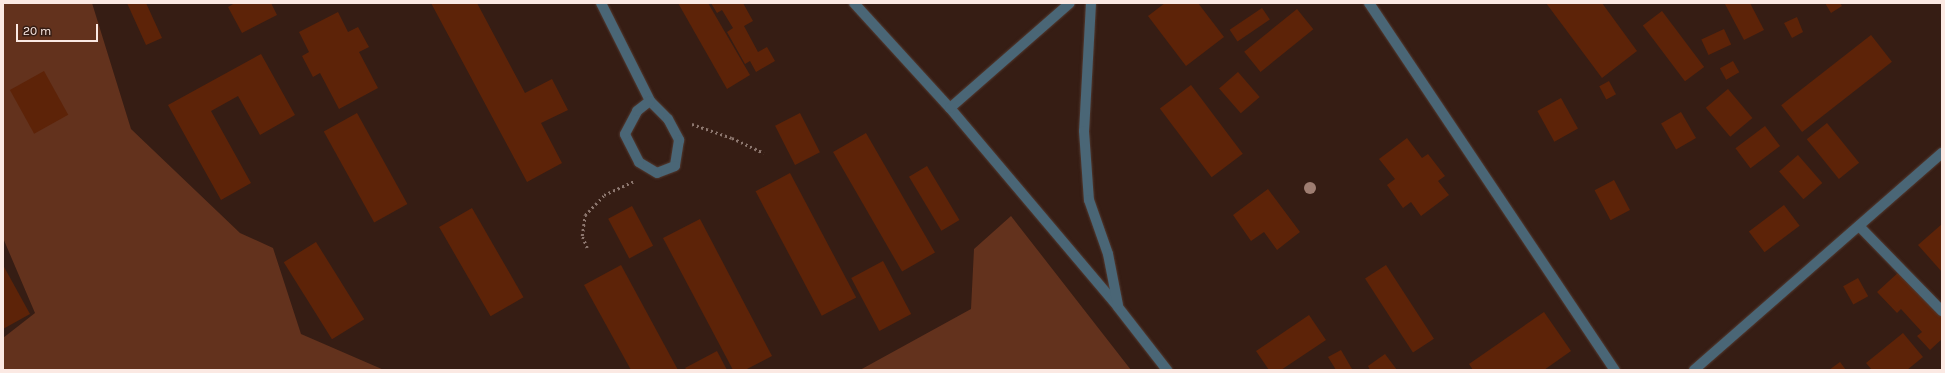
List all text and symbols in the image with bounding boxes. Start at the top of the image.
scale bar [18,16,100,42]
text: 20 m [23,24,51,38]

